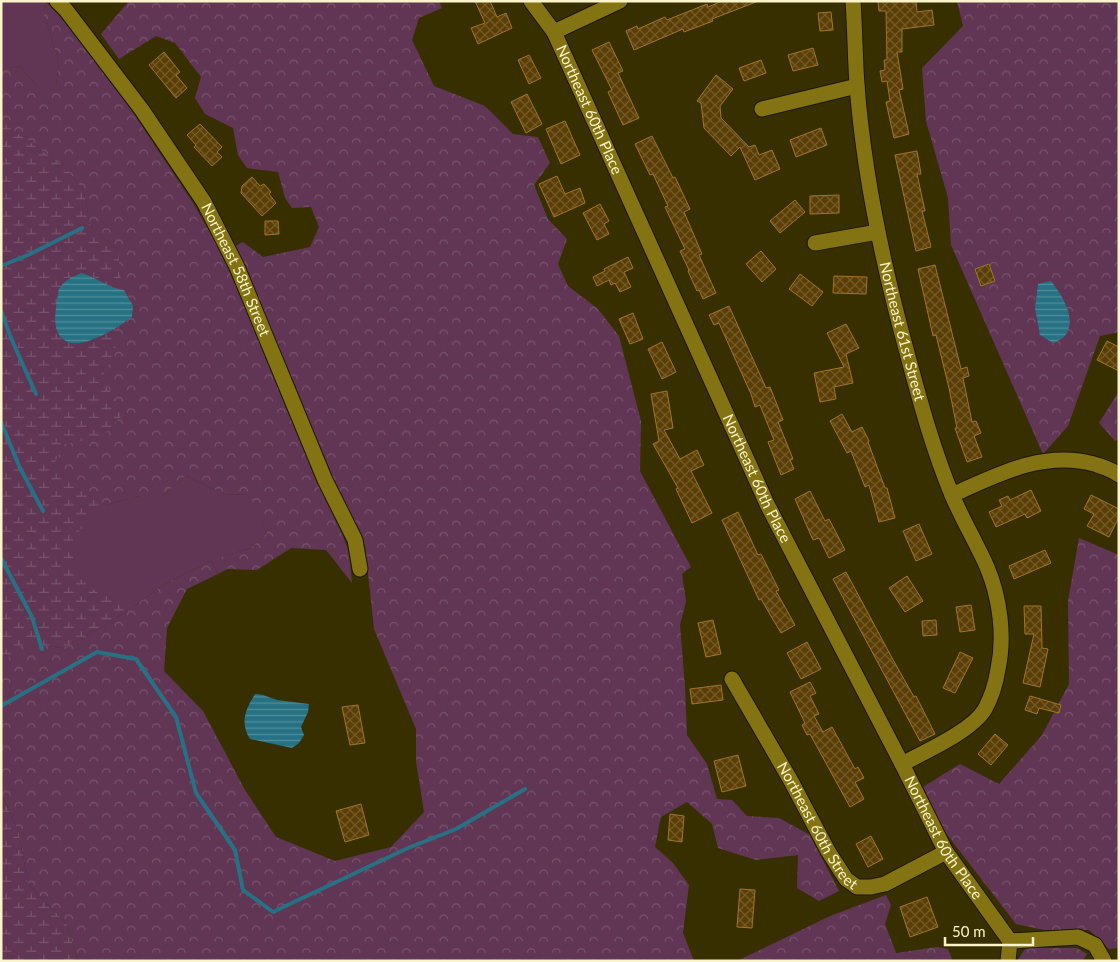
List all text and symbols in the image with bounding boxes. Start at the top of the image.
street label: Northeast 60th Place [553,42,627,177]
street label: Northeast 58th Street [198,200,275,339]
street label: Northeast 61st Street [877,260,930,403]
street label: Northeast 60th Place [720,411,796,546]
street label: Northeast 60th Street [774,759,862,893]
street label: Northeast 60th Place [901,773,987,902]
scale bar [945,914,1032,946]
text: 50 m [952,922,986,940]

